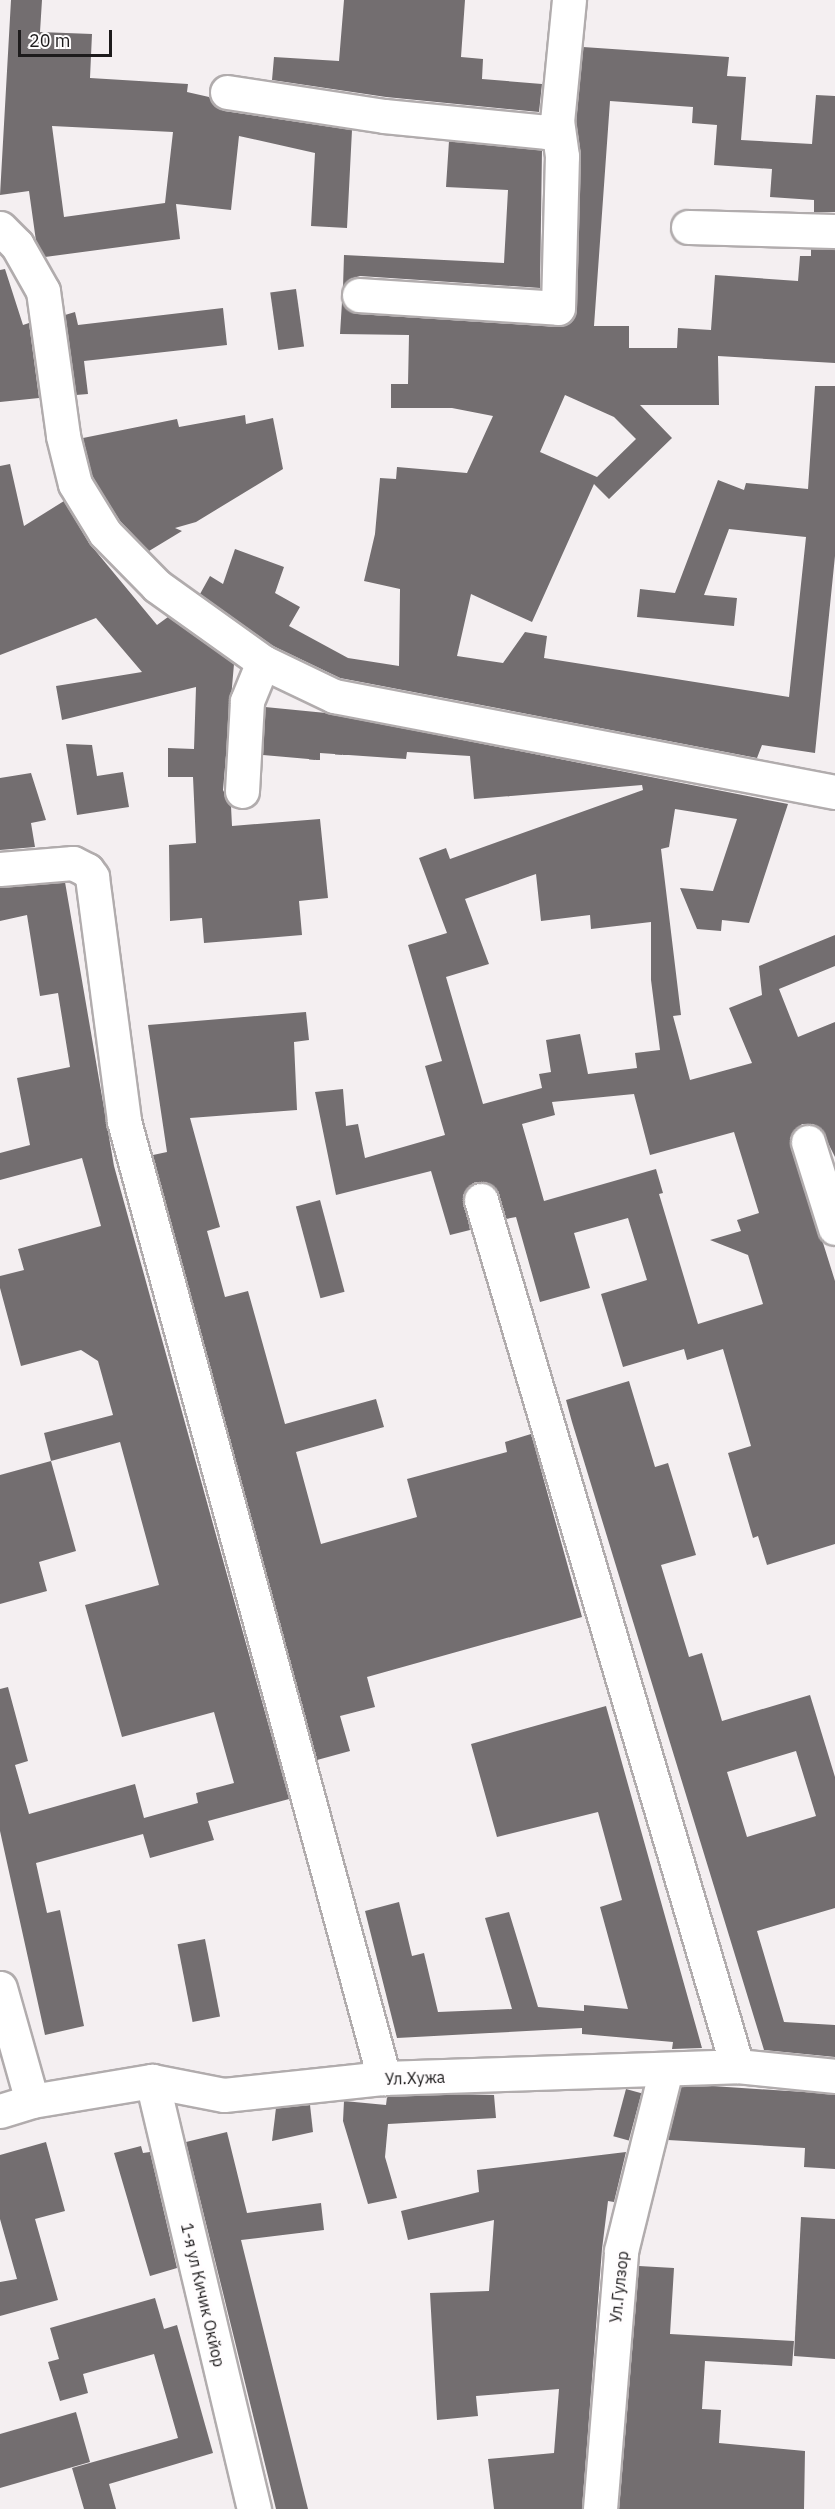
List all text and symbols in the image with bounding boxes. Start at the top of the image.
scale bar [21,18,116,56]
text: 20 m [29,29,71,52]
street label: Ул.Хужа [384,2067,446,2089]
street label: 1-я ул Кичик Окйор [177,2221,229,2369]
street label: Ул.Гулзор [606,2250,632,2324]

